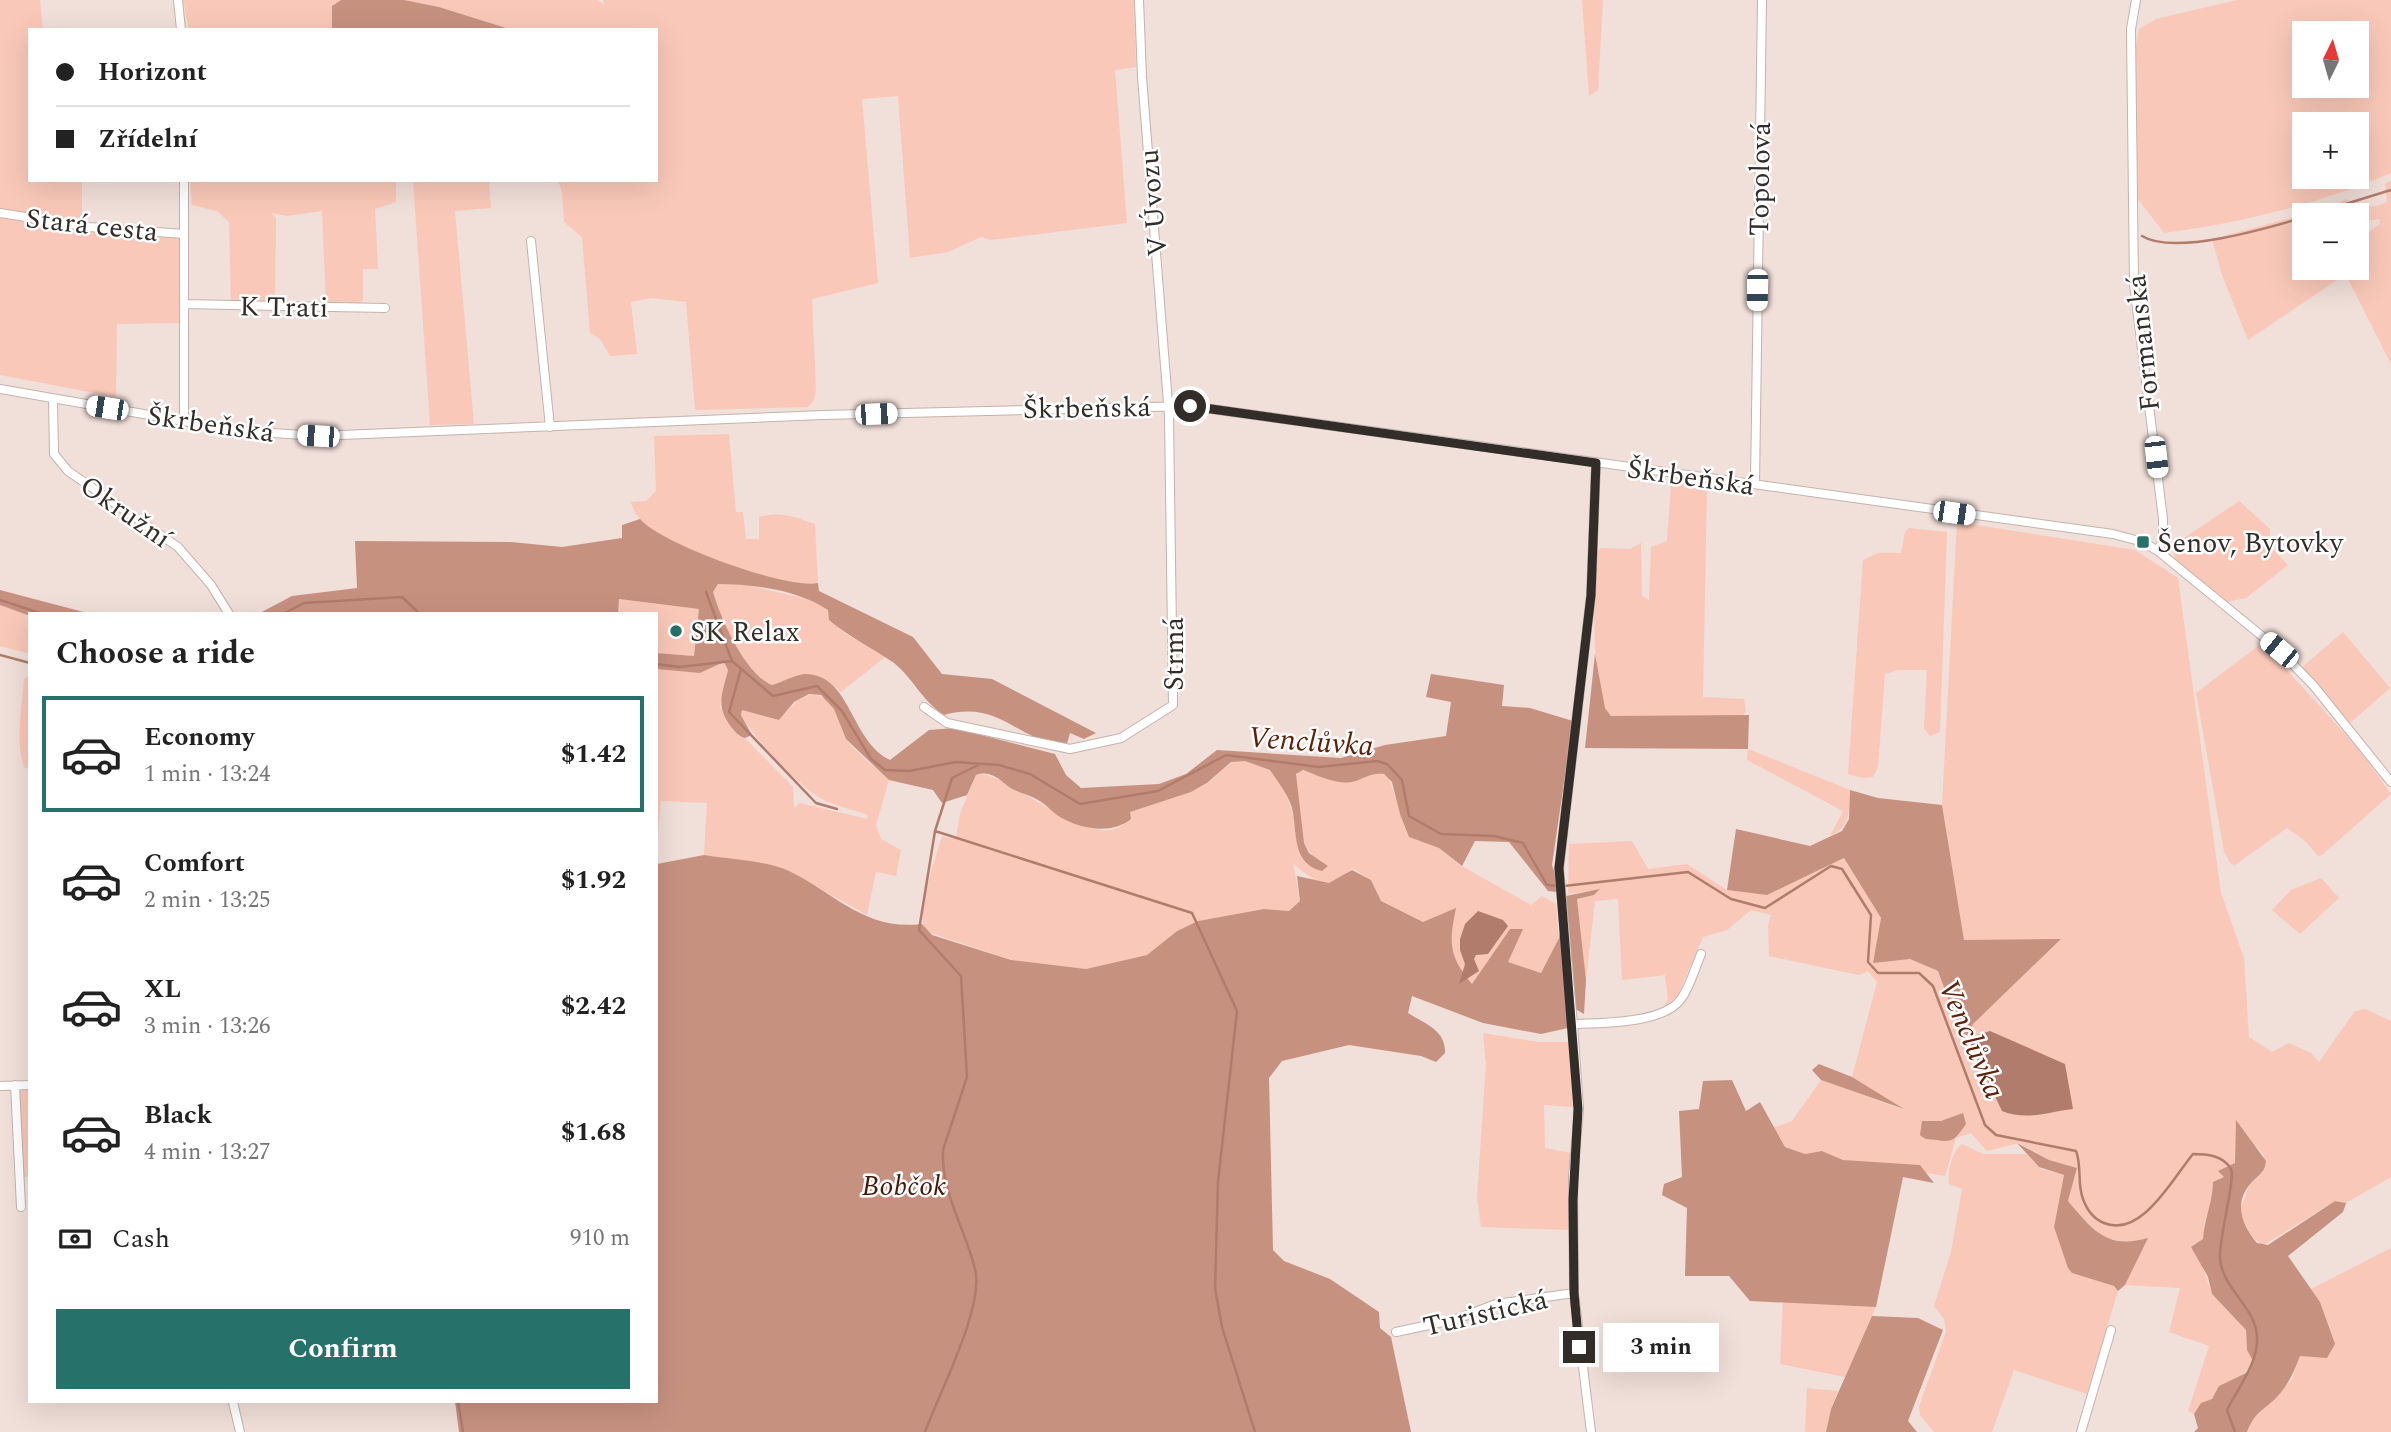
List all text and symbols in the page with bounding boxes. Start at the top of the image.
north arrow [2292,21,2370,98]
map controls [2292,21,2369,280]
text: Horizont [98,52,207,92]
button: + [2292,112,2369,189]
text: Zřídelní [98,119,197,159]
street label: Topolová [1738,121,1783,237]
street label: V Úvozu [1127,147,1180,258]
street label: Stará cesta [23,197,161,254]
button: − [2292,203,2369,280]
car [1747,269,1768,311]
street label: Formanská [2115,272,2172,413]
street label: K Trati [239,285,329,330]
street label: Škrbeňská [1023,386,1152,431]
route start [1174,390,1206,422]
car [85,394,130,422]
street label: Škrbeňská [144,394,278,455]
car [855,403,898,425]
car [297,424,340,448]
car [2144,435,2169,479]
street label: Škrbeňská [1624,447,1758,508]
street label: Okružní [70,465,181,560]
car [1932,500,1977,526]
place label: Šenov, Bytovky [2157,522,2345,565]
marker: Šenov, Bytovky [2135,534,2151,550]
place label: SK Relax [690,611,800,654]
street label: Strmá [1153,617,1196,691]
marker: SK Relax [668,623,684,639]
text: Choose a ride [56,629,255,678]
car [2257,629,2302,671]
water label: Venclůvka [1247,715,1375,769]
text: Economy [144,717,254,757]
icon: car [60,723,123,786]
text: $1.42 [561,734,626,774]
text: 1 min · 13:24 [144,757,271,792]
text: Comfort [144,843,245,883]
icon: car [60,849,123,912]
text: $1.92 [561,860,626,900]
text: 2 min · 13:25 [144,883,271,918]
text: XL [144,969,181,1009]
water label: Venclůvka [1925,973,2017,1106]
icon: car [60,975,123,1038]
text: $2.42 [561,986,626,1026]
text: 3 min · 13:26 [144,1009,271,1044]
text: Black [144,1095,212,1135]
icon: car [60,1101,123,1164]
text: $1.68 [561,1112,626,1152]
text: 4 min · 13:27 [144,1135,271,1170]
park label: Bobčok [862,1165,946,1208]
text: Cash [112,1219,170,1259]
icon: cash [56,1220,94,1258]
text: 910 m [570,1221,630,1256]
street label: Turistická [1419,1278,1552,1349]
button: Confirm [56,1309,630,1389]
callout: 3 min [1604,1322,1719,1372]
text: 3 min [1630,1330,1692,1365]
route end [1563,1331,1595,1363]

